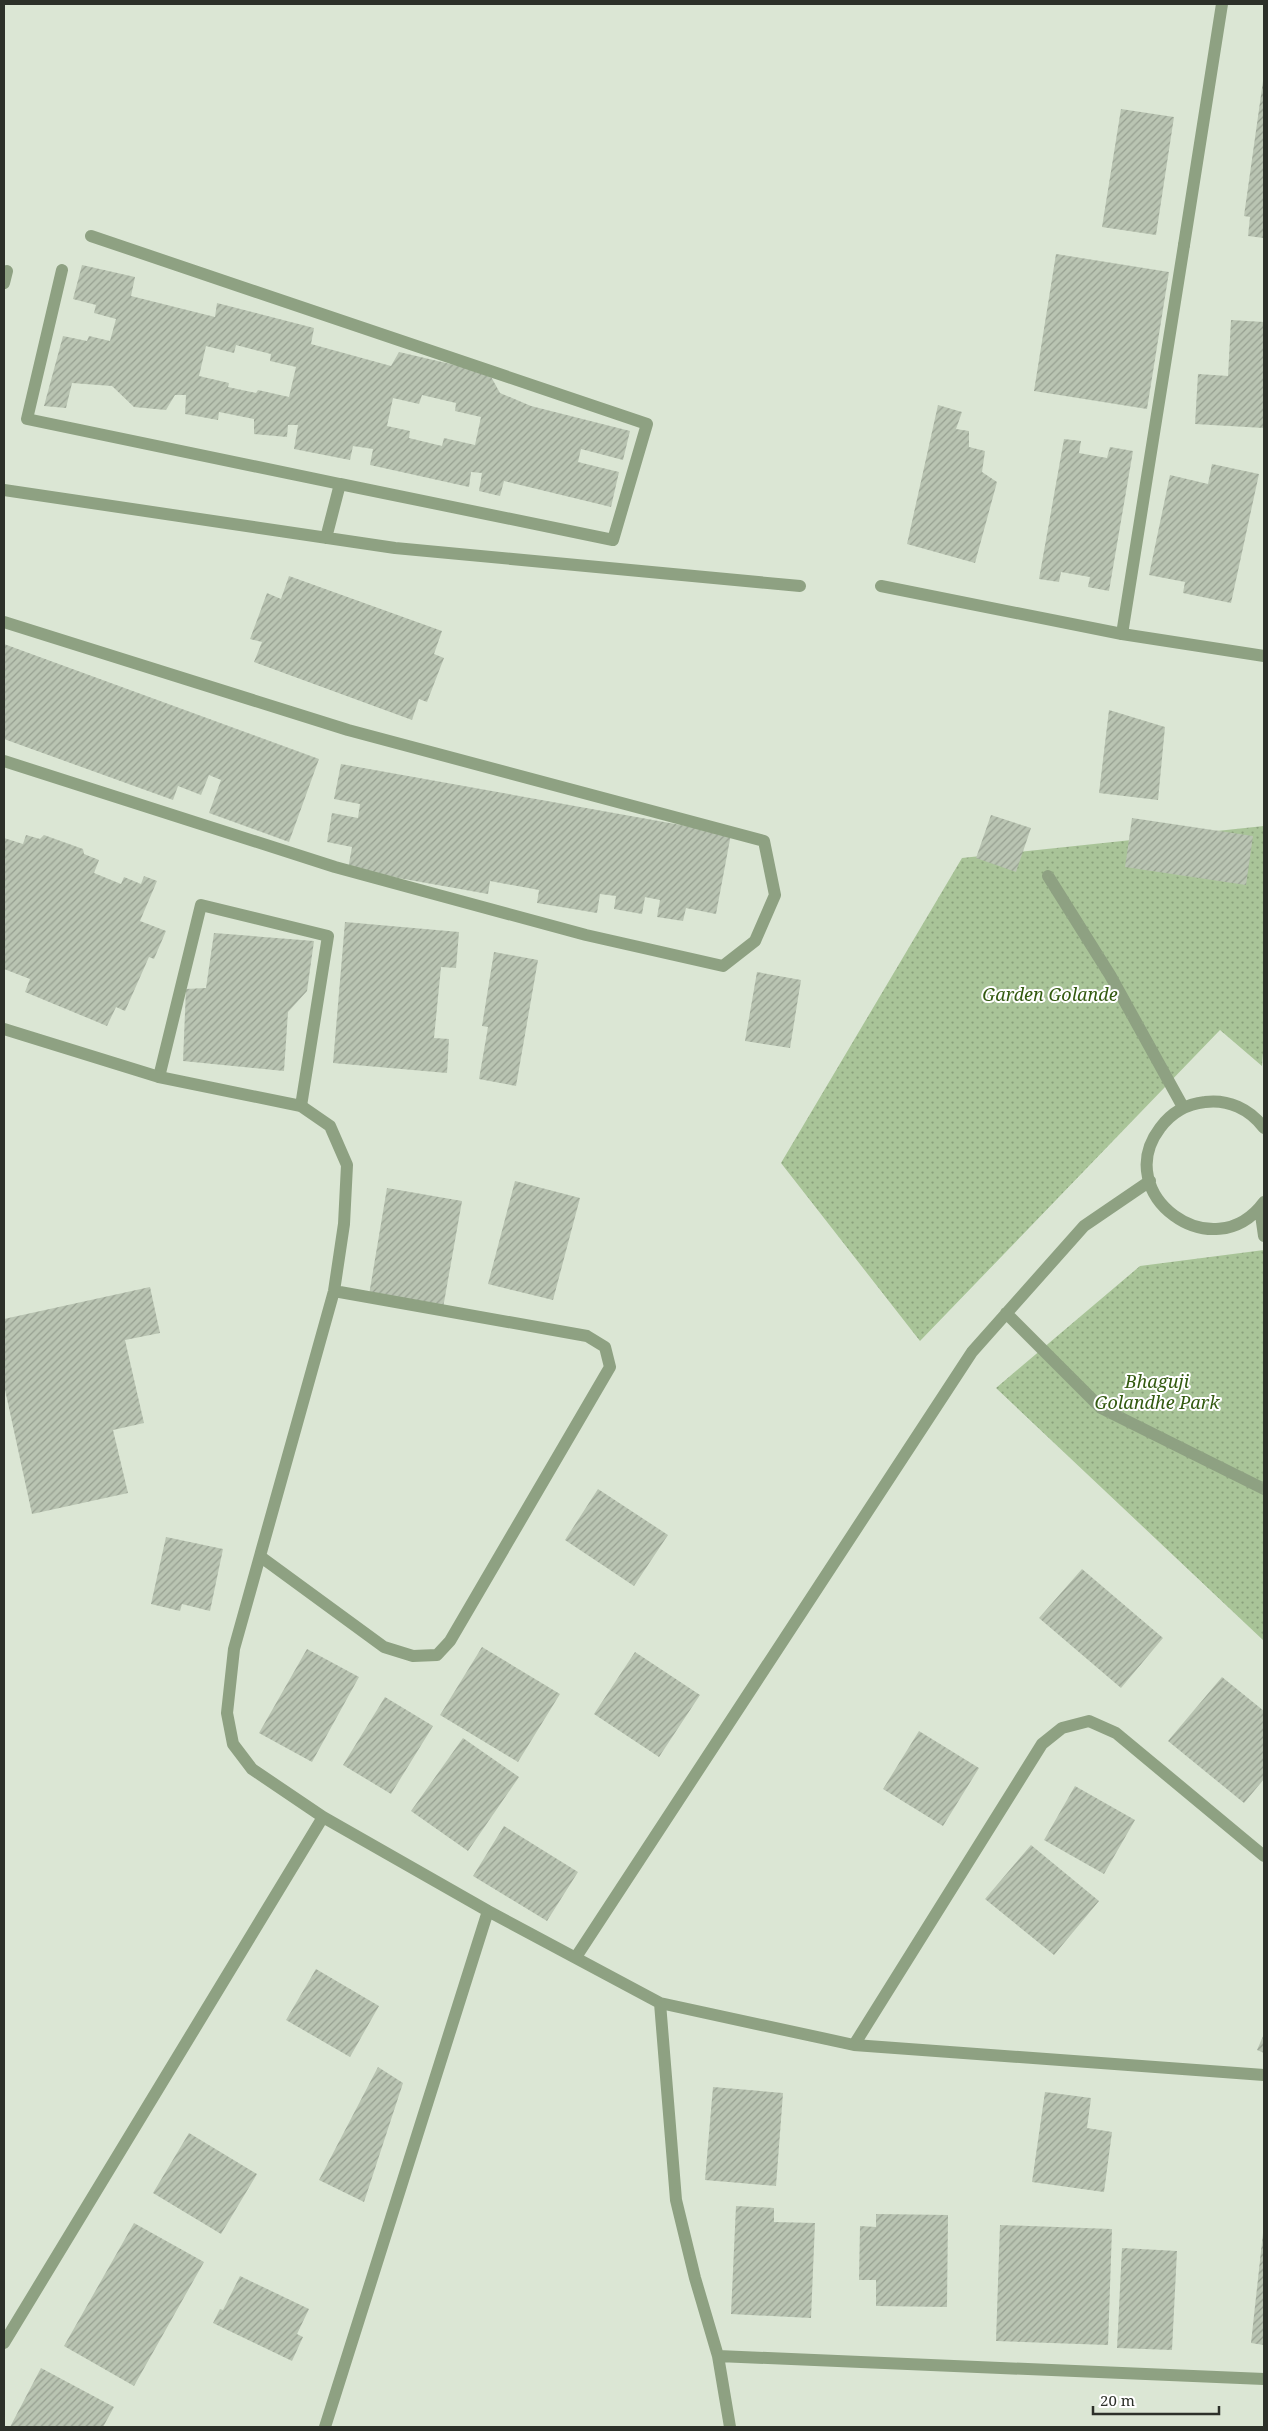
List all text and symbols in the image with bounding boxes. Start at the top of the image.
park label: Garden Golande [982,982,1118,1006]
park label: Bhaguji Golandhe Park [1095,1369,1220,1414]
scale bar [1093,2384,1219,2416]
text: 20 m [1100,2390,1135,2410]

